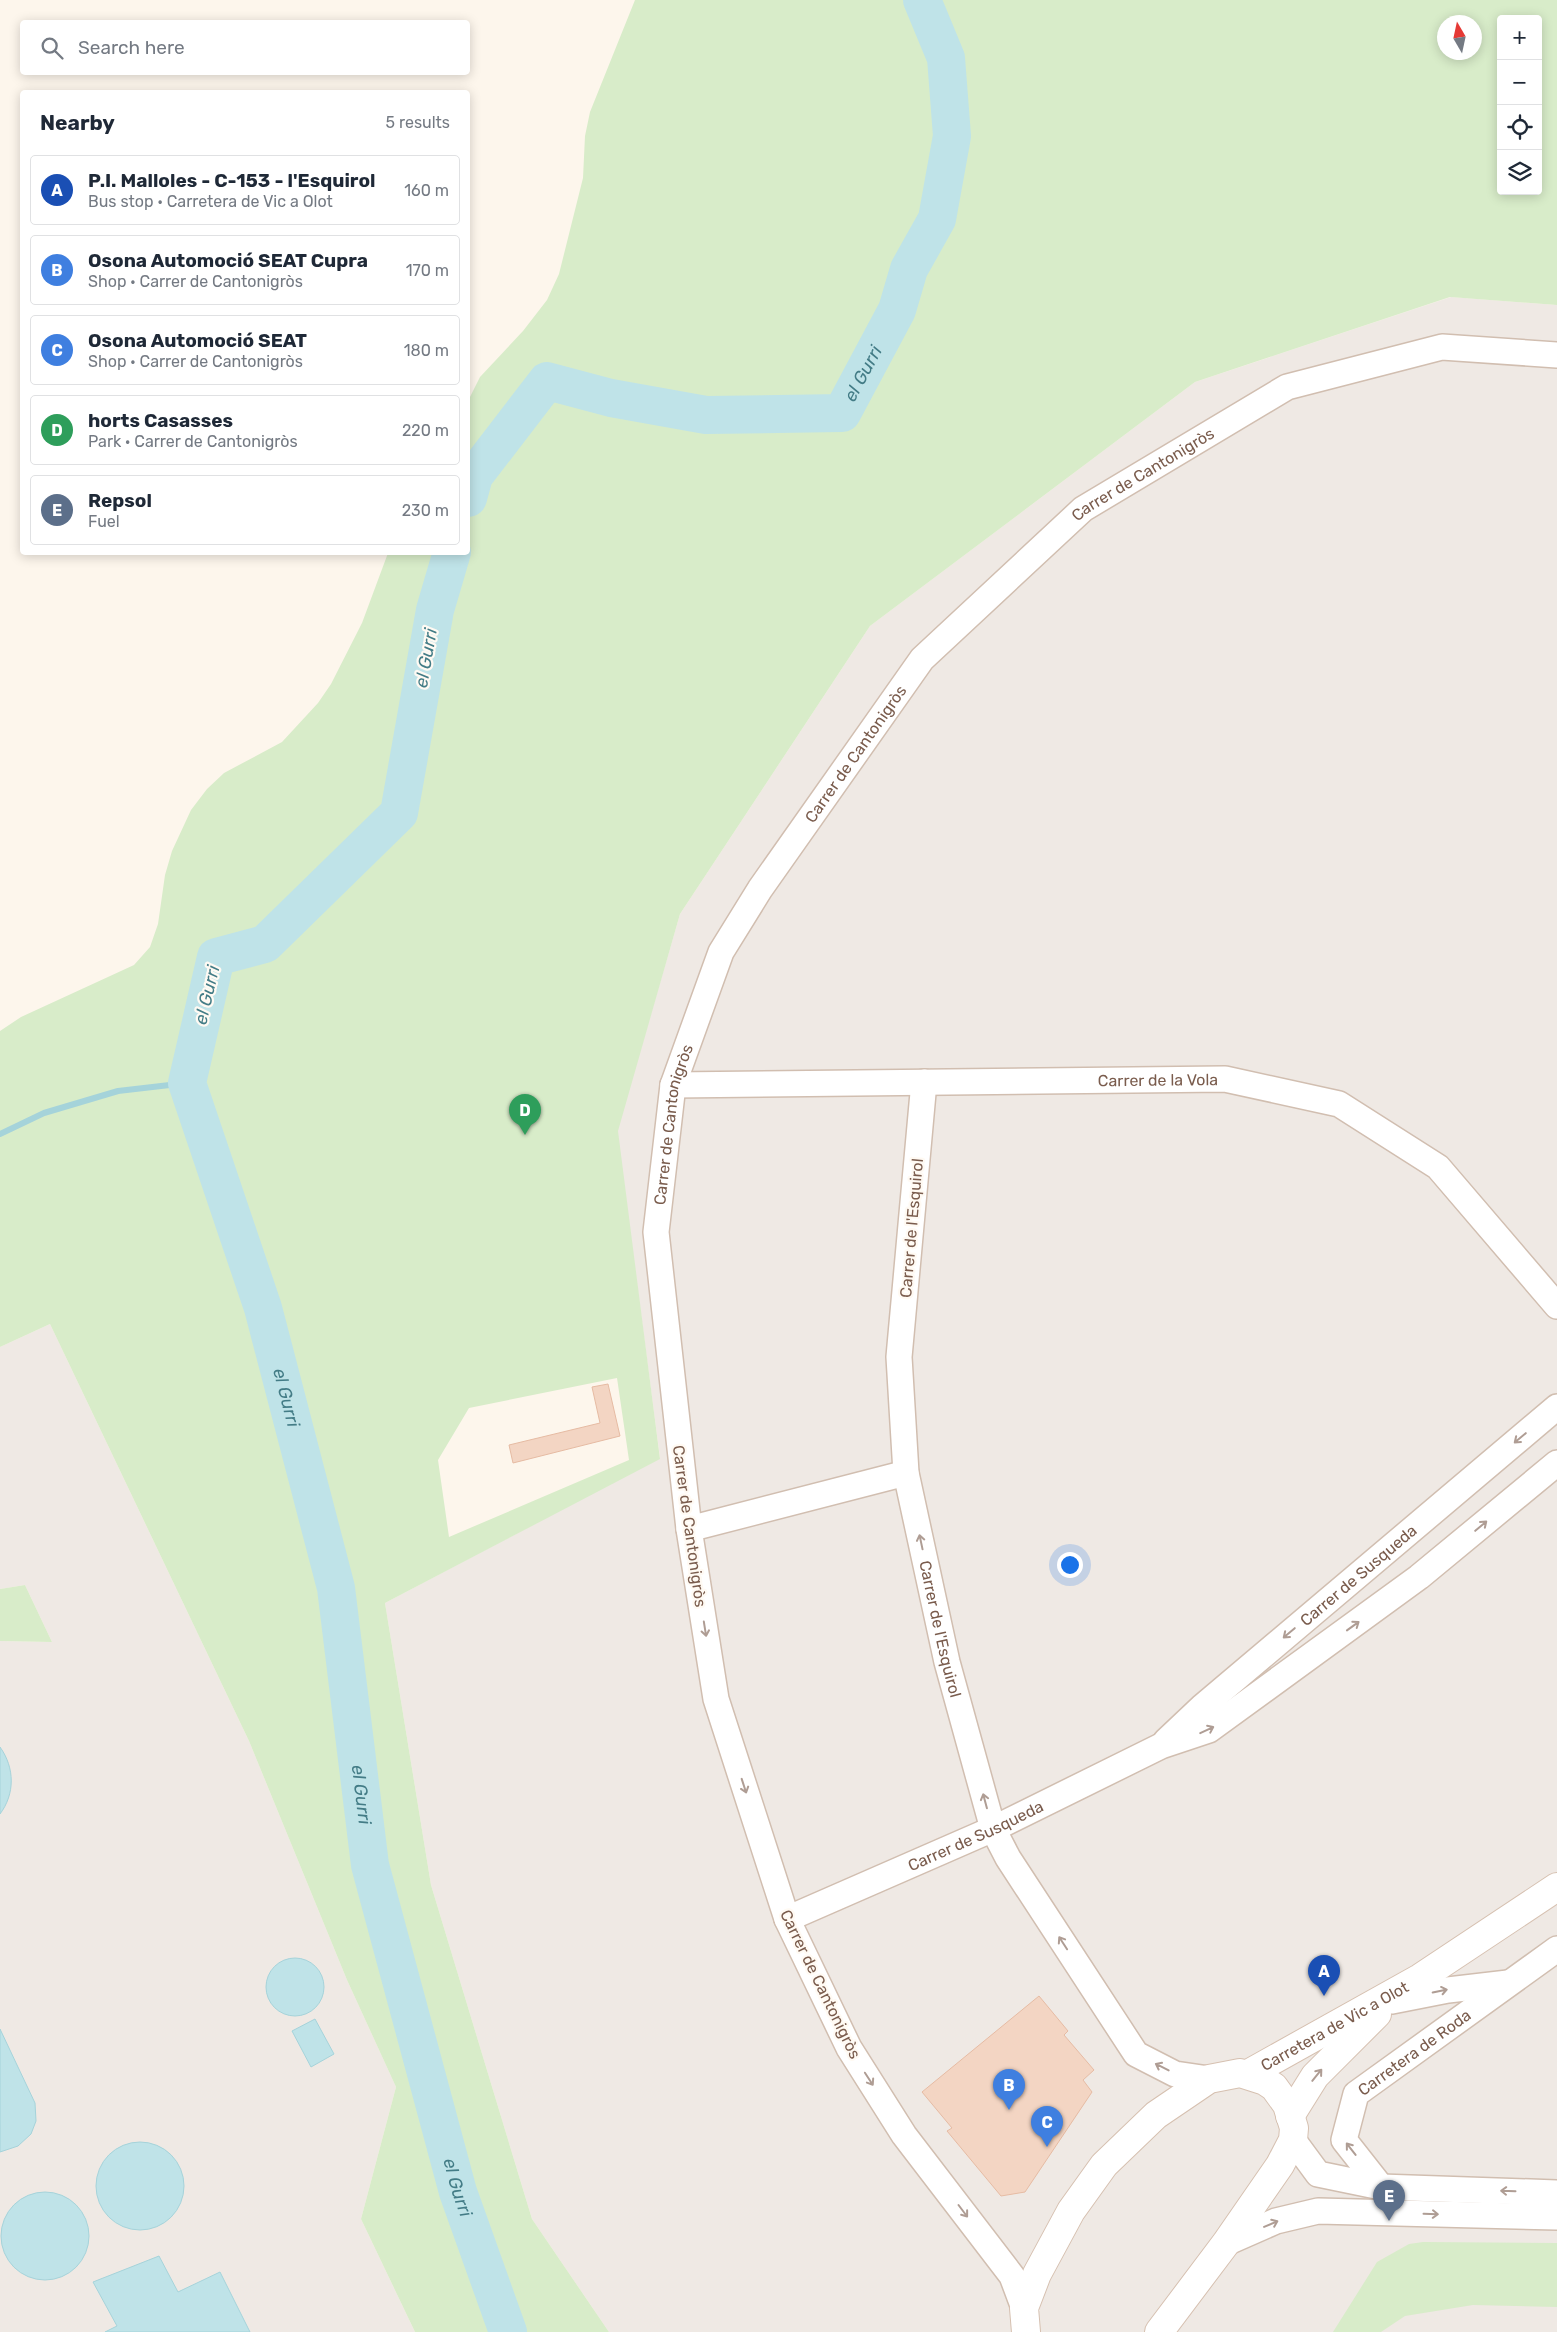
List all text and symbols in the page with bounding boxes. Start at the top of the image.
north arrow [1437,15,1482,60]
map controls [1497,15,1542,195]
button: + [1497,15,1542,60]
search box [20,20,470,75]
icon: search [38,34,66,62]
text: Search here [78,36,185,59]
button: − [1497,60,1542,105]
button: locate [1497,105,1542,150]
text: Nearby [40,110,115,135]
text: 5 results [386,113,450,132]
button: layers [1497,150,1542,195]
text: P.I. Malloles - C-153 - l'Esquirol [88,169,375,192]
text: A [51,181,63,200]
text: 160 m [404,181,449,200]
text: Bus stop · Carretera de Vic a Olot [88,192,333,211]
text: Osona Automoció SEAT Cupra [88,249,368,272]
text: B [51,261,63,280]
text: 170 m [406,261,449,280]
text: Shop · Carrer de Cantonigròs [88,272,303,291]
text: Osona Automoció SEAT [88,329,307,352]
text: C [51,341,63,360]
text: 180 m [404,341,449,360]
water label: el Gurri [839,341,887,405]
text: Shop · Carrer de Cantonigròs [88,352,303,371]
text: horts Casasses [88,409,233,432]
text: D [51,421,63,440]
text: 220 m [402,421,449,440]
street label: Carrer de Cantonigròs [1068,424,1218,525]
text: Park · Carrer de Cantonigròs [88,432,298,451]
text: Repsol [88,489,152,512]
text: E [52,501,62,520]
text: 230 m [402,501,449,520]
text: Fuel [88,512,120,531]
water label: el Gurri [410,626,442,690]
street label: Carrer de Cantonigròs [801,682,911,826]
water label: el Gurri [190,963,225,1027]
street label: Carrer de Cantonigròs [650,1042,697,1206]
street label: Carrer de la Vola [1098,1070,1218,1090]
pin: D [509,1094,541,1135]
street label: Carrer de l'Esquirol [896,1158,927,1298]
water label: el Gurri [268,1366,305,1430]
one-way arrow [1513,1433,1526,1444]
street label: Carrer de Cantonigròs [669,1444,710,1608]
one-way arrow [1474,1520,1487,1531]
street label: Carrer de Susqueda [1296,1521,1421,1630]
one-way arrow [916,1534,925,1550]
your location [1057,1552,1083,1578]
street label: Carrer de l'Esquirol [915,1559,965,1700]
one-way arrow [700,1620,710,1636]
one-way arrow [1346,1620,1359,1631]
one-way arrow [1282,1628,1295,1639]
one-way arrow [1199,1725,1214,1735]
water label: el Gurri [347,1763,376,1826]
one-way arrow [740,1778,749,1793]
one-way arrow [980,1794,989,1810]
street label: Carrer de Susqueda [905,1797,1046,1875]
street label: Carrer de Cantonigròs [776,1907,865,2062]
one-way arrow [1058,1936,1068,1950]
pin: A [1308,1955,1340,1996]
street label: Carretera de Vic a Olot [1257,1977,1412,2075]
one-way arrow [1431,1986,1447,1996]
street label: Carretera de Roda [1354,2005,1475,2100]
one-way arrow [1155,2062,1170,2071]
pin: B [993,2069,1025,2110]
one-way arrow [1311,2069,1322,2082]
one-way arrow [864,2072,874,2086]
pin: C [1031,2106,1063,2147]
one-way arrow [1346,2142,1357,2155]
water label: el Gurri [438,2156,477,2220]
pin: E [1373,2180,1405,2221]
one-way arrow [1501,2187,1517,2196]
one-way arrow [957,2205,968,2218]
one-way arrow [1423,2209,1439,2219]
one-way arrow [1263,2219,1278,2228]

